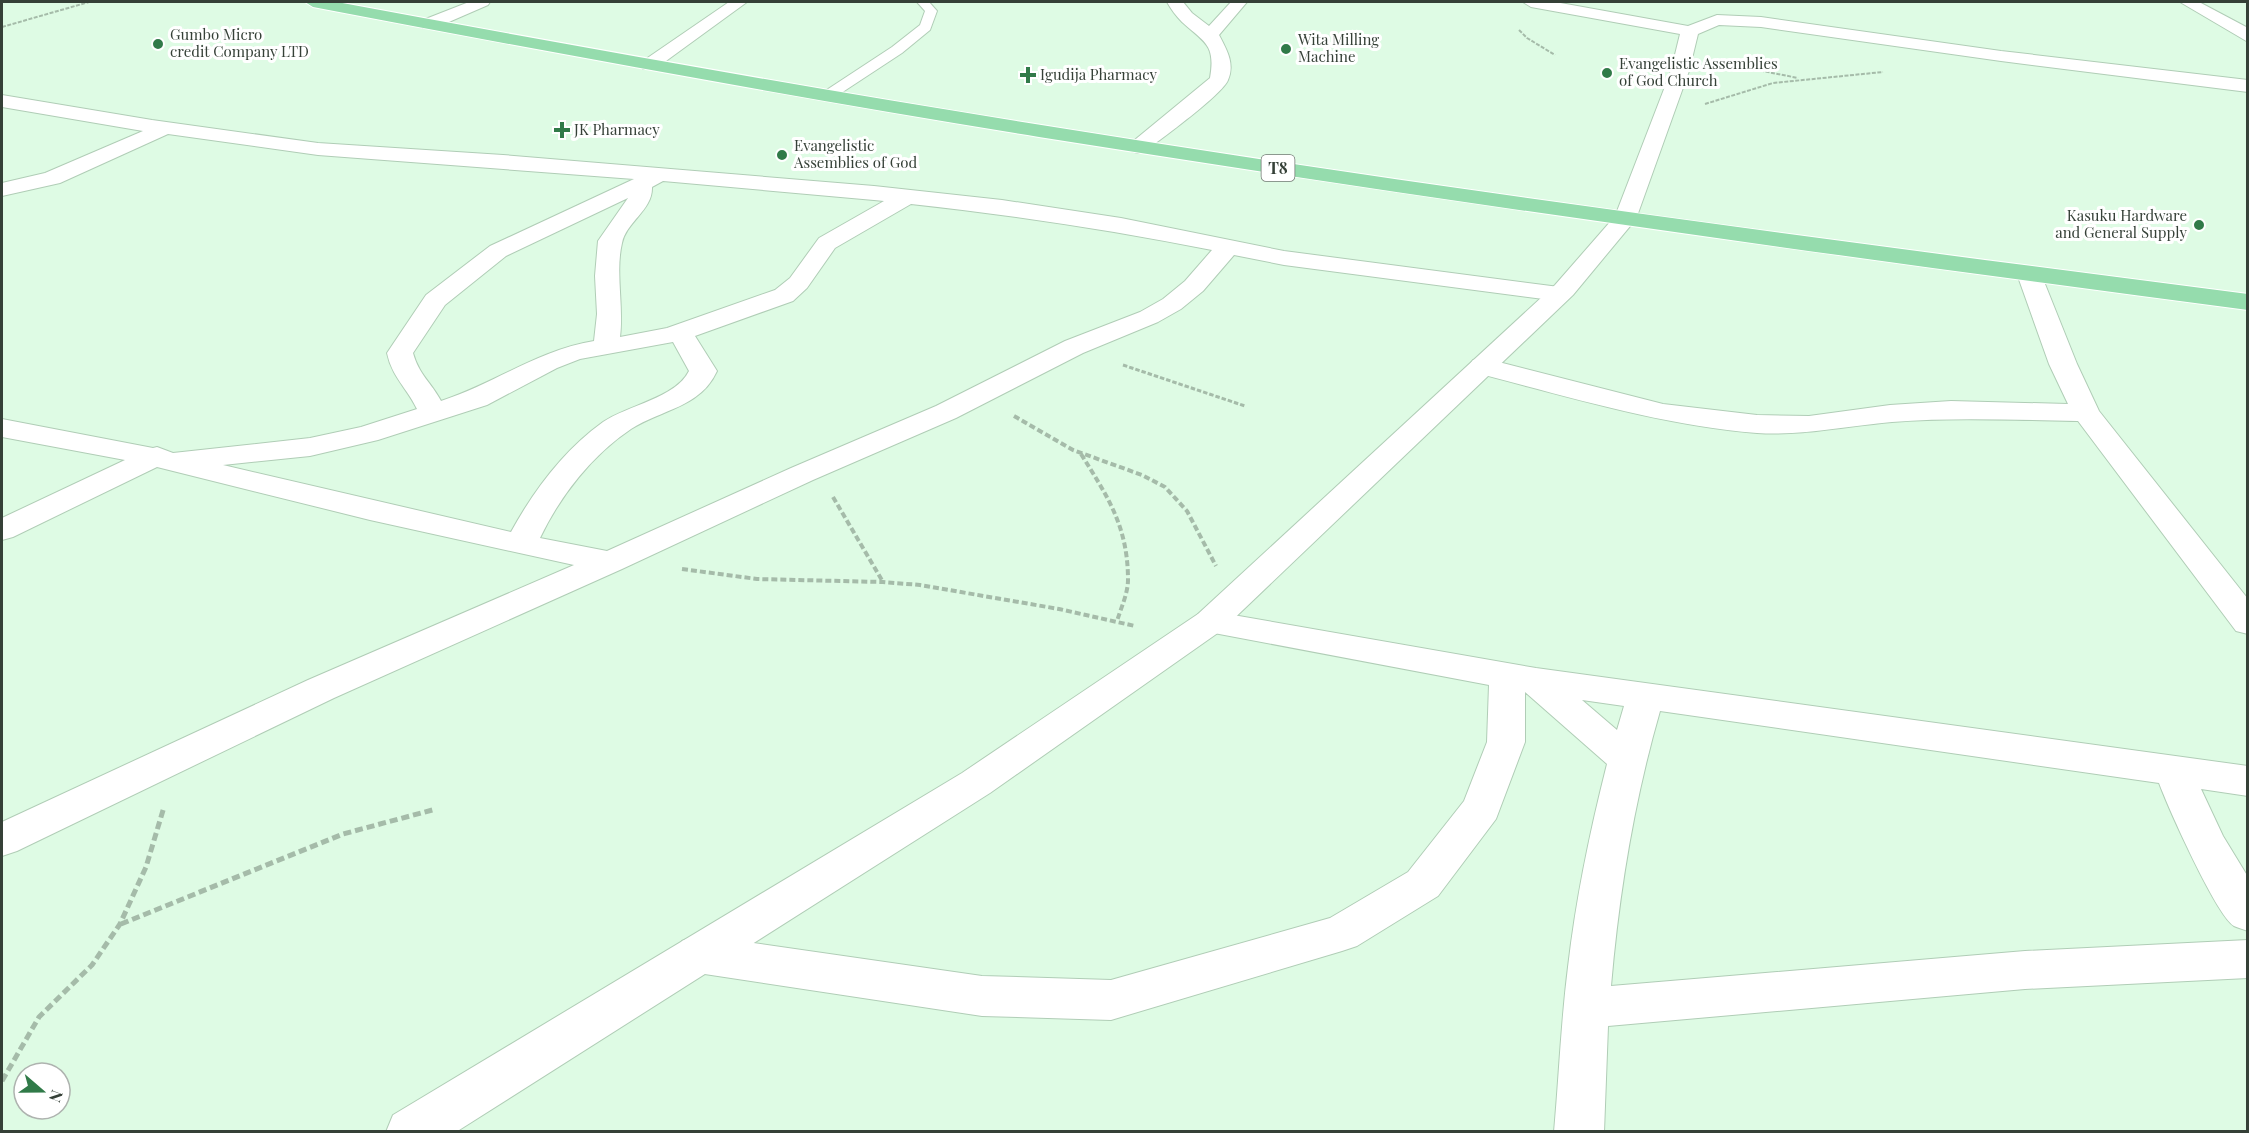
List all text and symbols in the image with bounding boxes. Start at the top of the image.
place label: Gumbo Micro credit Company LTD [170,24,309,61]
place label: Wita Milling Machine [1297,29,1379,66]
marker: Gumbo Micro credit Company LTD [151,37,165,51]
marker: Wita Milling Machine [1279,42,1293,56]
place label: Evangelistic Assemblies of God Church [1619,53,1778,90]
place label: Igudija Pharmacy [1040,64,1157,84]
marker: Evangelistic Assemblies of God Church [1600,66,1614,80]
marker: Igudija Pharmacy [1021,68,1035,82]
place label: JK Pharmacy [573,119,660,139]
marker: JK Pharmacy [555,123,569,137]
place label: Evangelistic Assemblies of God [793,135,917,172]
marker: Evangelistic Assemblies of God [775,148,789,162]
road number: T8 [1262,155,1294,181]
place label: Kasuku Hardware and General Supply [2055,205,2187,242]
marker: Kasuku Hardware and General Supply [2192,218,2206,232]
north arrow [12,1061,72,1121]
text: N [45,1087,68,1106]

